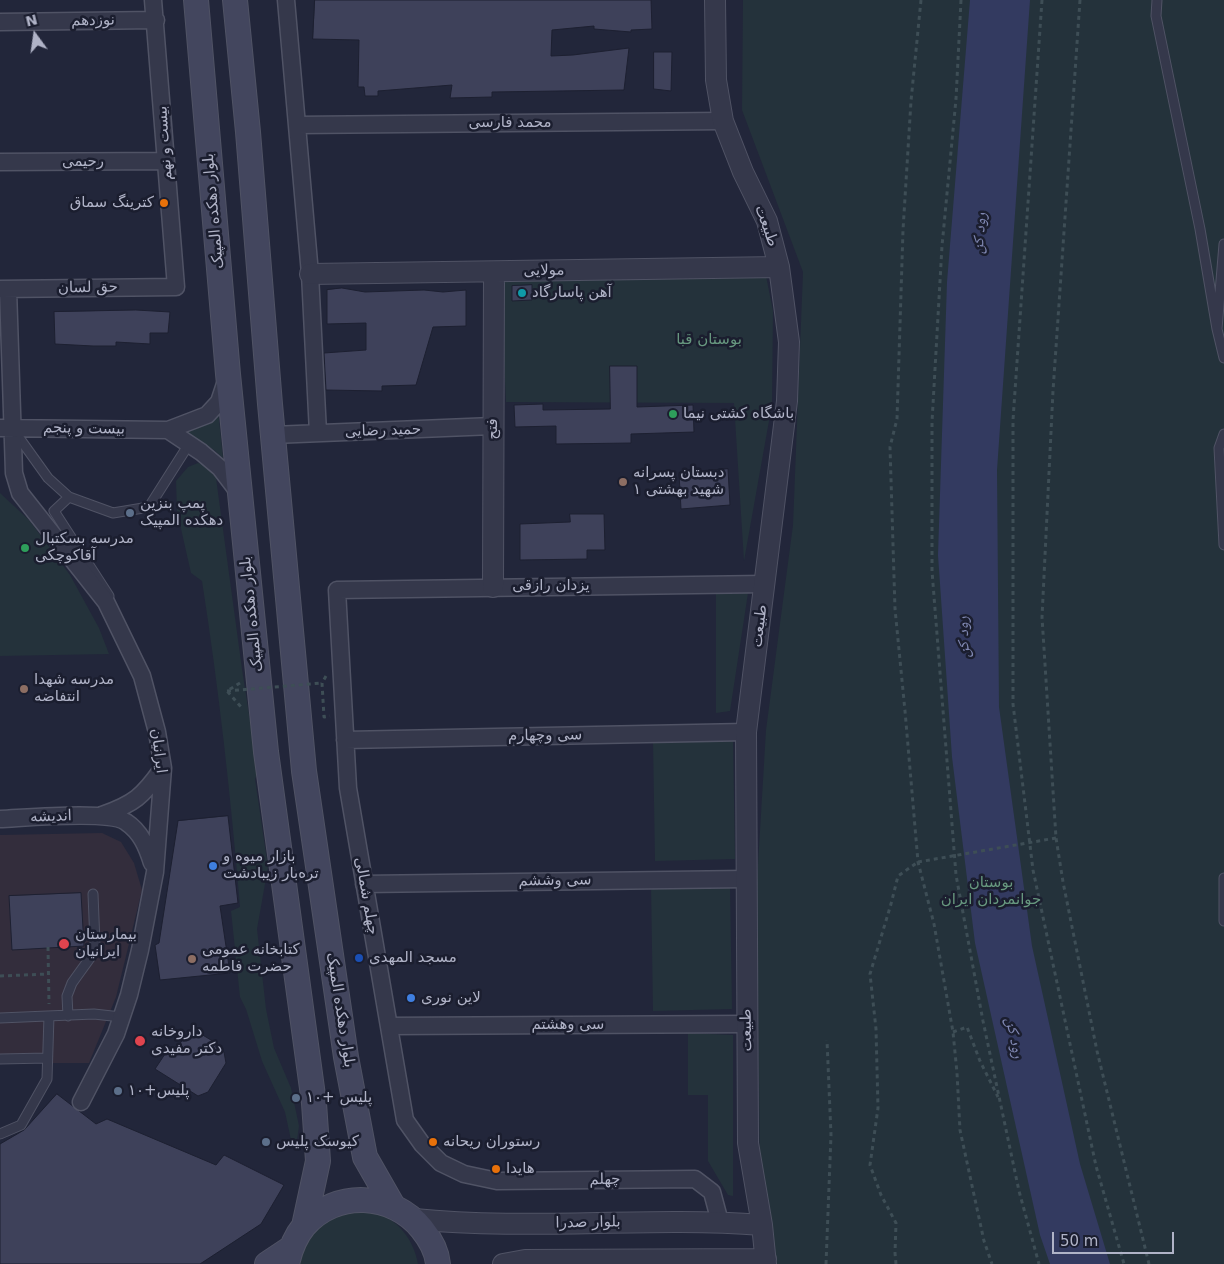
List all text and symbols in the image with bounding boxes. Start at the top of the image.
north arrow [10,10,60,60]
text: N [24,11,39,30]
street label: نوزدهم [71,12,115,30]
street label: بیست و نهم [153,105,177,181]
street label: محمد فارسی [468,114,552,132]
street label: بلوار دهکده المپیک [200,152,228,270]
street label: رحیمی [62,153,104,171]
place label: کترینگ سماق [70,194,154,212]
marker: کترینگ سماق [158,197,170,209]
street label: طبیعت [750,203,782,249]
water label: رود کن [969,212,991,254]
street label: مولایی [523,262,565,280]
street label: حق لسان [58,278,118,298]
place label: آهن پاسارگاد [532,284,612,302]
marker: آهن پاسارگاد [516,287,528,299]
park label: بوستان قبا [676,331,742,349]
place label: باشگاه کشتی نیما [683,405,794,423]
marker: باشگاه کشتی نیما [667,408,679,420]
street label: فتح [484,418,502,440]
street label: بیست و پنجم [43,419,125,439]
street label: حمید رضایی [345,421,421,441]
place label: دبستان پسرانه شهید بهشتی ۱ [633,464,724,499]
marker: دبستان پسرانه شهید بهشتی ۱ [617,476,629,488]
place label: پمپ بنزین دهکده المپیک [140,495,223,530]
marker: پمپ بنزین دهکده المپیک [124,507,136,519]
place label: مدرسه بسکتبال آقاکوچکی [35,530,134,565]
marker: مدرسه بسکتبال آقاکوچکی [19,542,31,554]
street label: بلوار دهکده المپیک [237,555,267,673]
street label: یزدان رازقی [512,577,590,595]
street label: طبیعت [748,604,772,648]
water label: رود کن [954,616,974,658]
place label: مدرسه شهدا انتفاضه [34,671,114,706]
marker: مدرسه شهدا انتفاضه [18,683,30,695]
street label: سی وچهارم [508,726,582,746]
street label: ایرانیان [146,728,170,774]
street label: اندیشه [30,807,72,827]
place label: بازار میوه و تره‌بار زیبادشت [223,848,319,883]
street label: چهلم شمالی [350,856,382,936]
marker: بازار میوه و تره‌بار زیبادشت [207,860,219,872]
street label: سی وششم [518,871,592,891]
park label: بوستان جوانمردان ایران [941,874,1041,909]
place label: بیمارستان ایرانیان [75,926,137,961]
marker: بیمارستان ایرانیان [57,937,71,951]
place label: کتابخانه عمومی حضرت فاطمه [202,941,300,976]
place label: مسجد المهدی [369,949,457,967]
street label: بلوار دهکده المپیک [322,951,358,1069]
marker: مسجد المهدی [353,952,365,964]
marker: کتابخانه عمومی حضرت فاطمه [186,953,198,965]
place label: لاین نوری [421,989,481,1007]
marker: لاین نوری [405,992,417,1004]
street label: طبیعت [738,1008,756,1052]
street label: سی وهشتم [532,1016,604,1034]
water label: رود کن [1001,1016,1027,1060]
place label: داروخانه دکتر مفیدی [151,1023,222,1058]
marker: داروخانه دکتر مفیدی [133,1034,147,1048]
place label: پلیس+۱۰ [128,1082,189,1100]
marker: پلیس+۱۰ [112,1085,124,1097]
place label: پلیس +۱۰ [306,1089,372,1107]
marker: پلیس +۱۰ [290,1092,302,1104]
place label: کیوسک پلیس [276,1133,359,1151]
place label: رستوران ریحانه [443,1133,540,1151]
marker: کیوسک پلیس [260,1136,272,1148]
marker: رستوران ریحانه [427,1136,439,1148]
place label: هایدا [506,1160,535,1178]
marker: هایدا [490,1163,502,1175]
street label: چهلم [589,1171,621,1189]
street label: بلوار صدرا [555,1213,621,1233]
scale bar [1054,1222,1176,1254]
text: 50 m [1060,1232,1098,1250]

